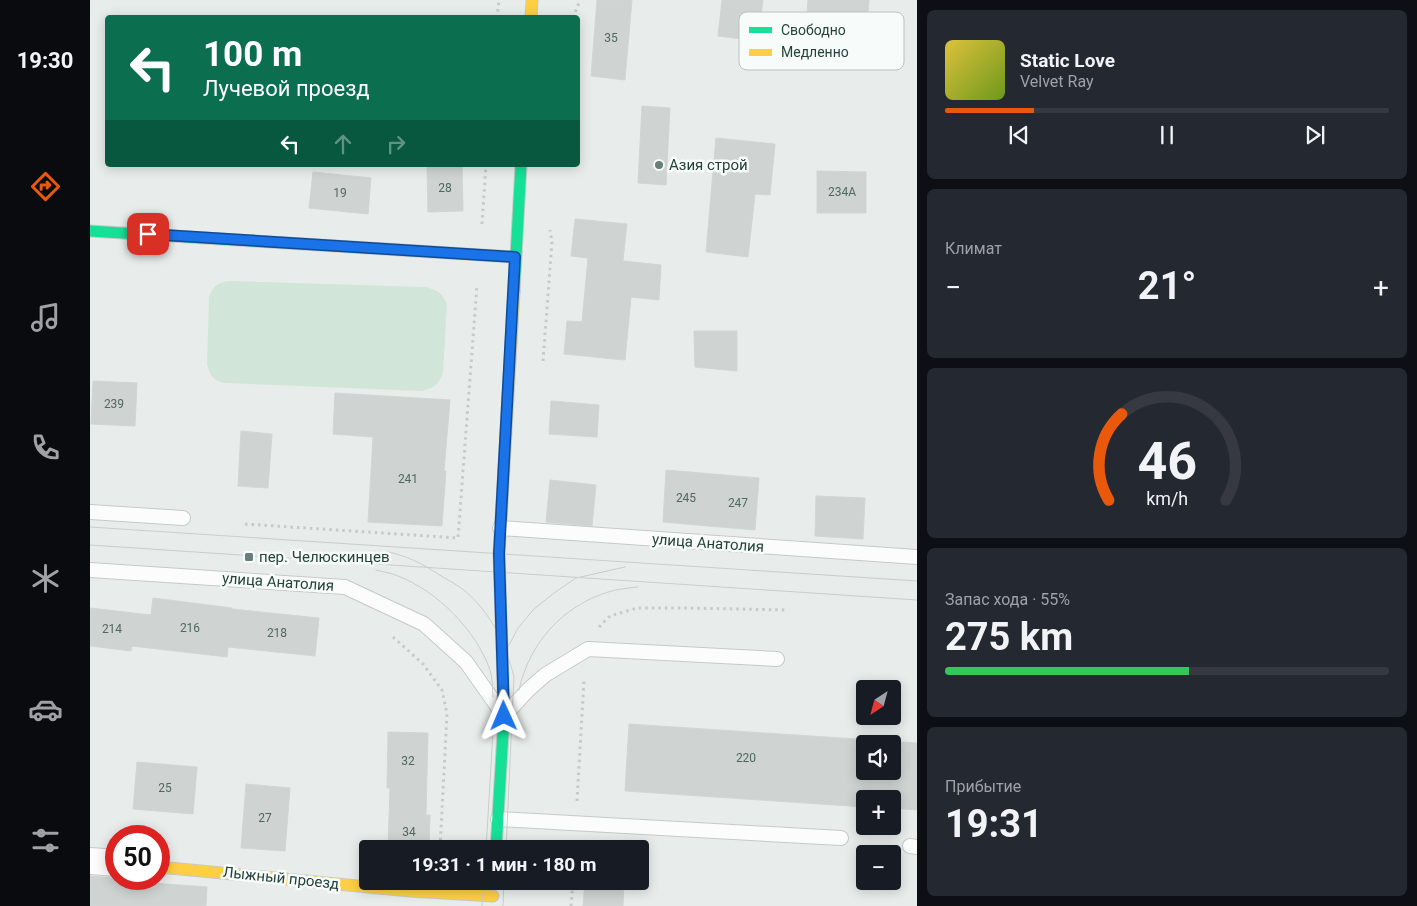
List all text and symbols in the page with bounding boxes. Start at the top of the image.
legend [739,12,904,70]
text: Свободно [781,22,846,38]
house number: 35 [604,31,618,45]
text: 100 m [203,34,302,75]
icon: left [120,35,185,100]
text: Медленно [781,44,849,60]
text: 19:30 [17,48,73,73]
text: Static Love [1020,49,1115,72]
text: Velvet Ray [1020,72,1094,91]
text: Лучевой проезд [203,76,370,101]
icon: previous [1005,121,1033,149]
icon: pause [1153,121,1181,149]
icon: next [1301,121,1329,149]
icon: left [276,130,304,158]
icon: ahead [329,130,357,158]
icon: right [382,130,410,158]
place label: Азия строй [669,156,748,174]
marker: Азия строй [653,159,665,171]
icon: directions [28,169,63,204]
house number: 28 [438,181,452,195]
house number: 234А [828,185,856,199]
house number: 19 [333,186,347,200]
pin [127,213,169,255]
icon: arrive [134,220,162,248]
text: Климат [945,239,1002,258]
text: 21° [1138,264,1196,308]
text: − [945,271,961,304]
text: + [1373,271,1389,304]
icon: music [28,300,63,335]
house number: 239 [104,397,124,411]
icon: phone [28,430,63,465]
text: 46 [1137,431,1197,492]
house number: 241 [398,472,418,486]
text: km/h [1146,488,1188,509]
house number: 245 [676,491,696,505]
house number: 247 [728,496,748,510]
street label: улица Анатолия [651,530,765,556]
place label: пер. Челюскинцев [259,548,390,566]
marker: пер. Челюскинцев [243,551,255,563]
icon: climate [28,561,63,596]
street label: улица Анатолия [221,569,335,595]
text: Запас хода · 55% [945,590,1070,609]
text: 275 km [945,615,1073,659]
house number: 216 [180,621,200,635]
house number: 214 [102,622,122,636]
house number: 218 [267,626,287,640]
north arrow [856,680,901,725]
map controls [856,680,901,890]
position arrow [477,689,529,741]
icon: car [28,692,63,727]
button: sound [856,735,901,780]
house number: 220 [736,751,756,765]
house number: 32 [401,754,415,768]
text: Прибытие [945,777,1021,796]
house number: 25 [158,781,172,795]
button: + [856,790,901,835]
text: 19:31 [945,802,1043,846]
house number: 27 [258,811,272,825]
icon: filters [28,823,63,858]
speed limit sign: 50 [105,825,170,890]
house number: 34 [402,825,416,839]
button: − [856,845,901,890]
text: 19:31 · 1 мин · 180 m [412,853,596,876]
street label: Лыжный проезд [222,863,340,893]

